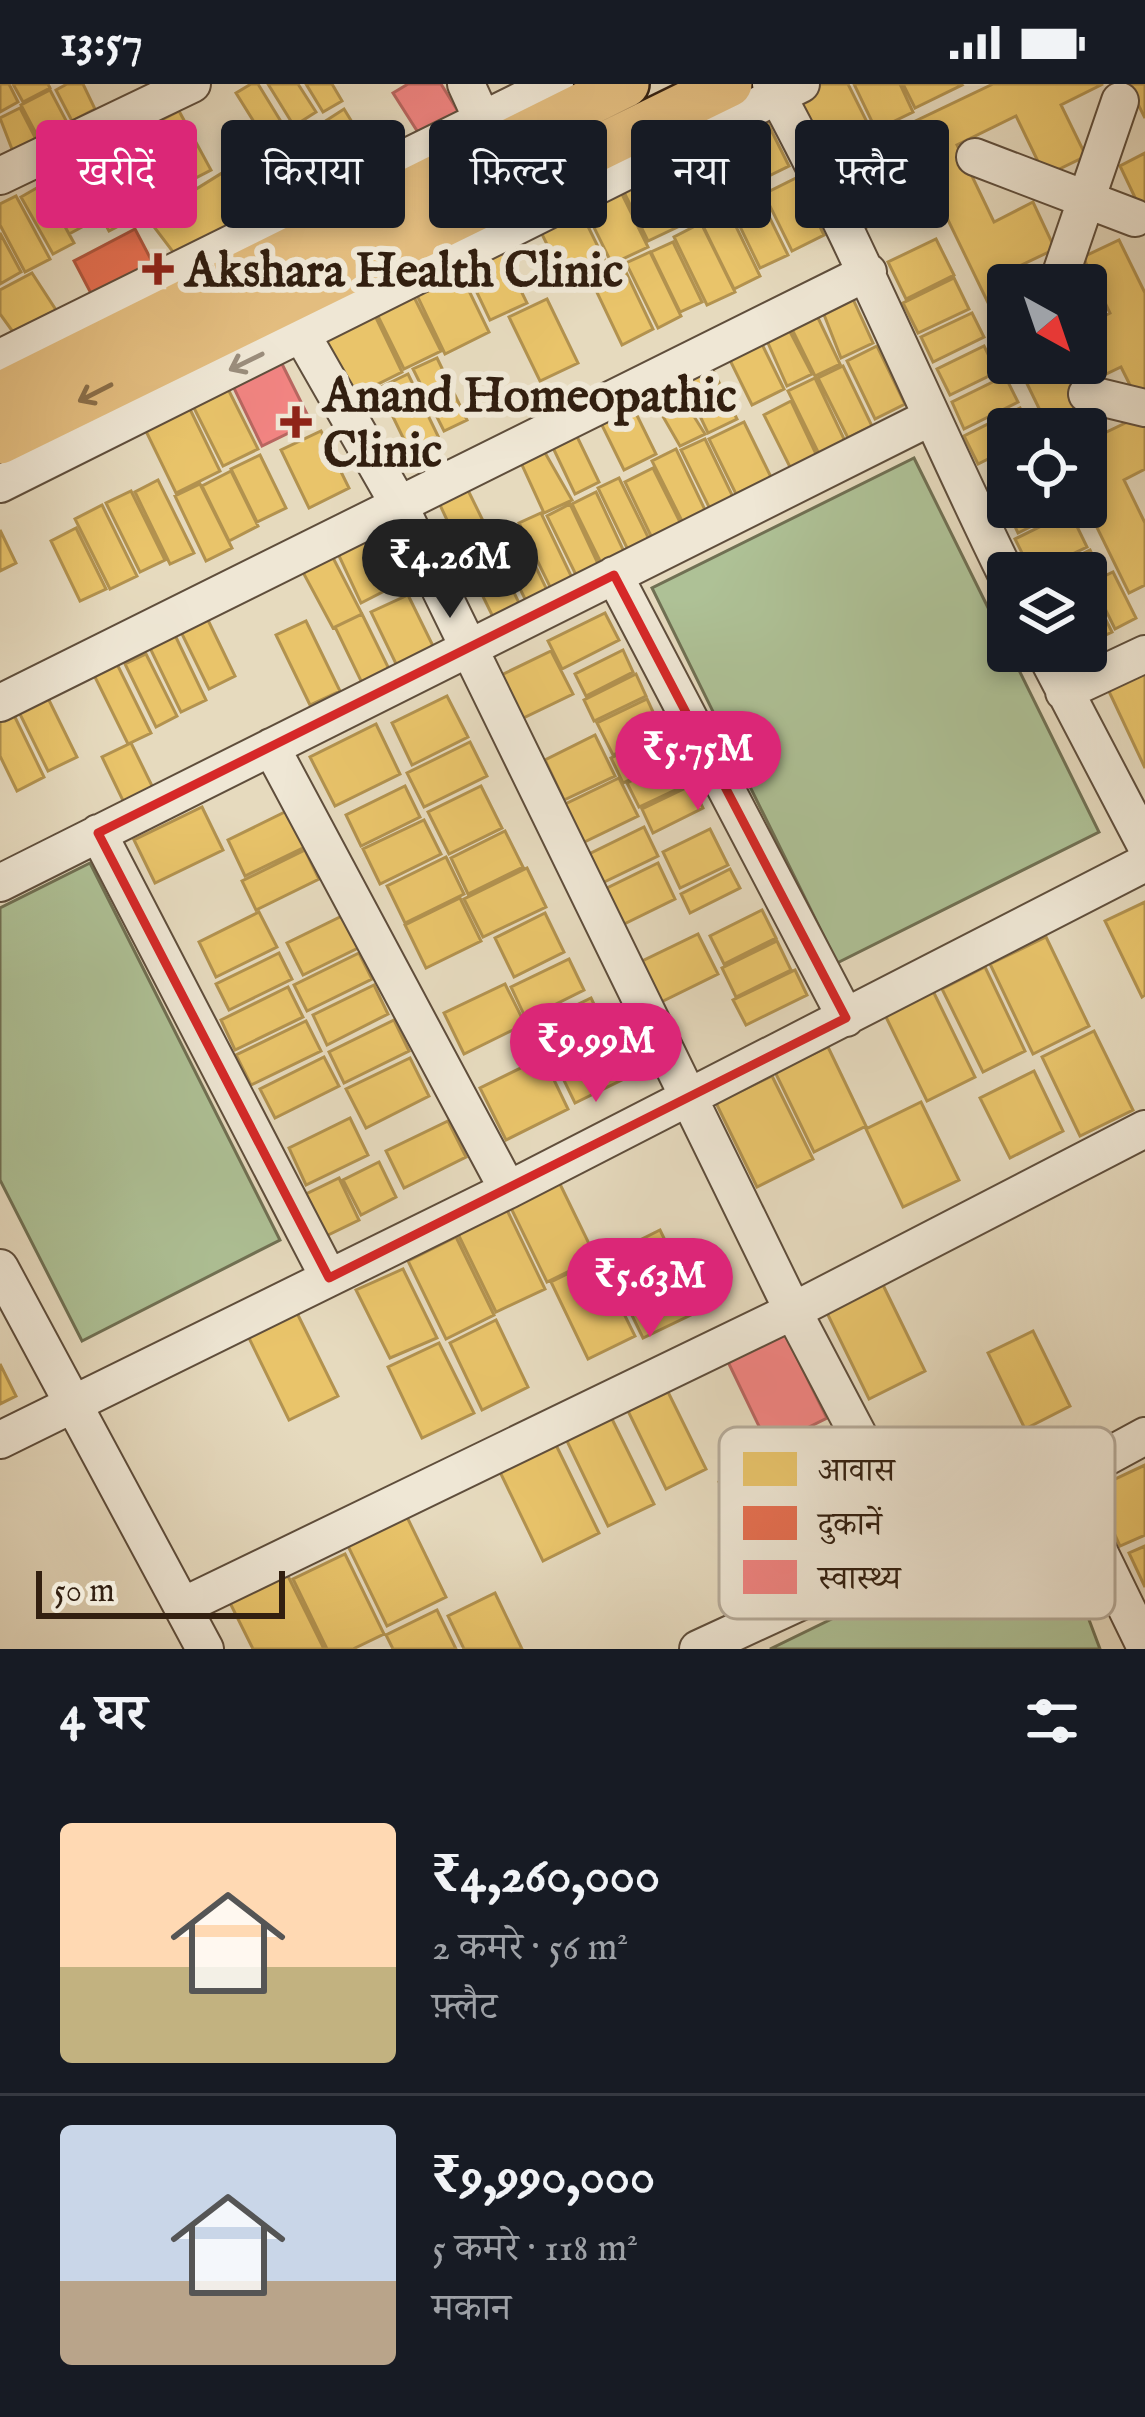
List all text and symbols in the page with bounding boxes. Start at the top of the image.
text: 13:57 [60,14,143,71]
chip: खरीदें [36,120,197,228]
chip: किराया [221,120,405,228]
chip: फ़िल्टर [429,120,607,228]
chip: नया [631,120,771,228]
chip: फ़्लैट [795,120,949,228]
place label: Akshara Health Clinic [183,243,623,303]
marker: Akshara Health Clinic [142,253,174,285]
north arrow [987,264,1107,384]
map controls [987,264,1107,672]
one-way arrow [229,352,264,375]
place label: Anand Homeopathic Clinic [321,368,737,483]
one-way arrow [78,383,114,406]
marker: Anand Homeopathic Clinic [280,406,312,438]
button: locate [987,408,1107,528]
pin: ₹4.26M [352,519,548,621]
text: ₹4.26M [389,533,511,582]
button: layers [987,552,1107,672]
pin: ₹5.75M [600,711,796,813]
text: ₹5.75M [642,725,754,774]
pin: ₹9.99M [498,1003,694,1105]
text: ₹9.99M [537,1017,655,1066]
pin: ₹5.63M [552,1238,748,1340]
text: ₹5.63M [594,1252,706,1301]
legend [719,1427,1115,1619]
text: आवास [818,1451,896,1493]
text: दुकानें [816,1505,884,1547]
text: स्वास्थ्य [816,1559,902,1601]
scale bar [36,1565,285,1618]
text: 50 m [54,1571,115,1613]
text: 4 घर [60,1683,147,1748]
icon: filters [1019,1688,1085,1754]
text: ₹4,260,000 [432,1845,660,1910]
icon: home [156,1871,300,2015]
text: 2 कमरे · 56 m² [432,1924,628,1973]
text: फ़्लैट [432,1984,497,2033]
text: ₹9,990,000 [432,2146,655,2211]
icon: home [156,2173,300,2317]
text: 5 कमरे · 118 m² [432,2225,638,2274]
text: मकान [432,2285,511,2334]

